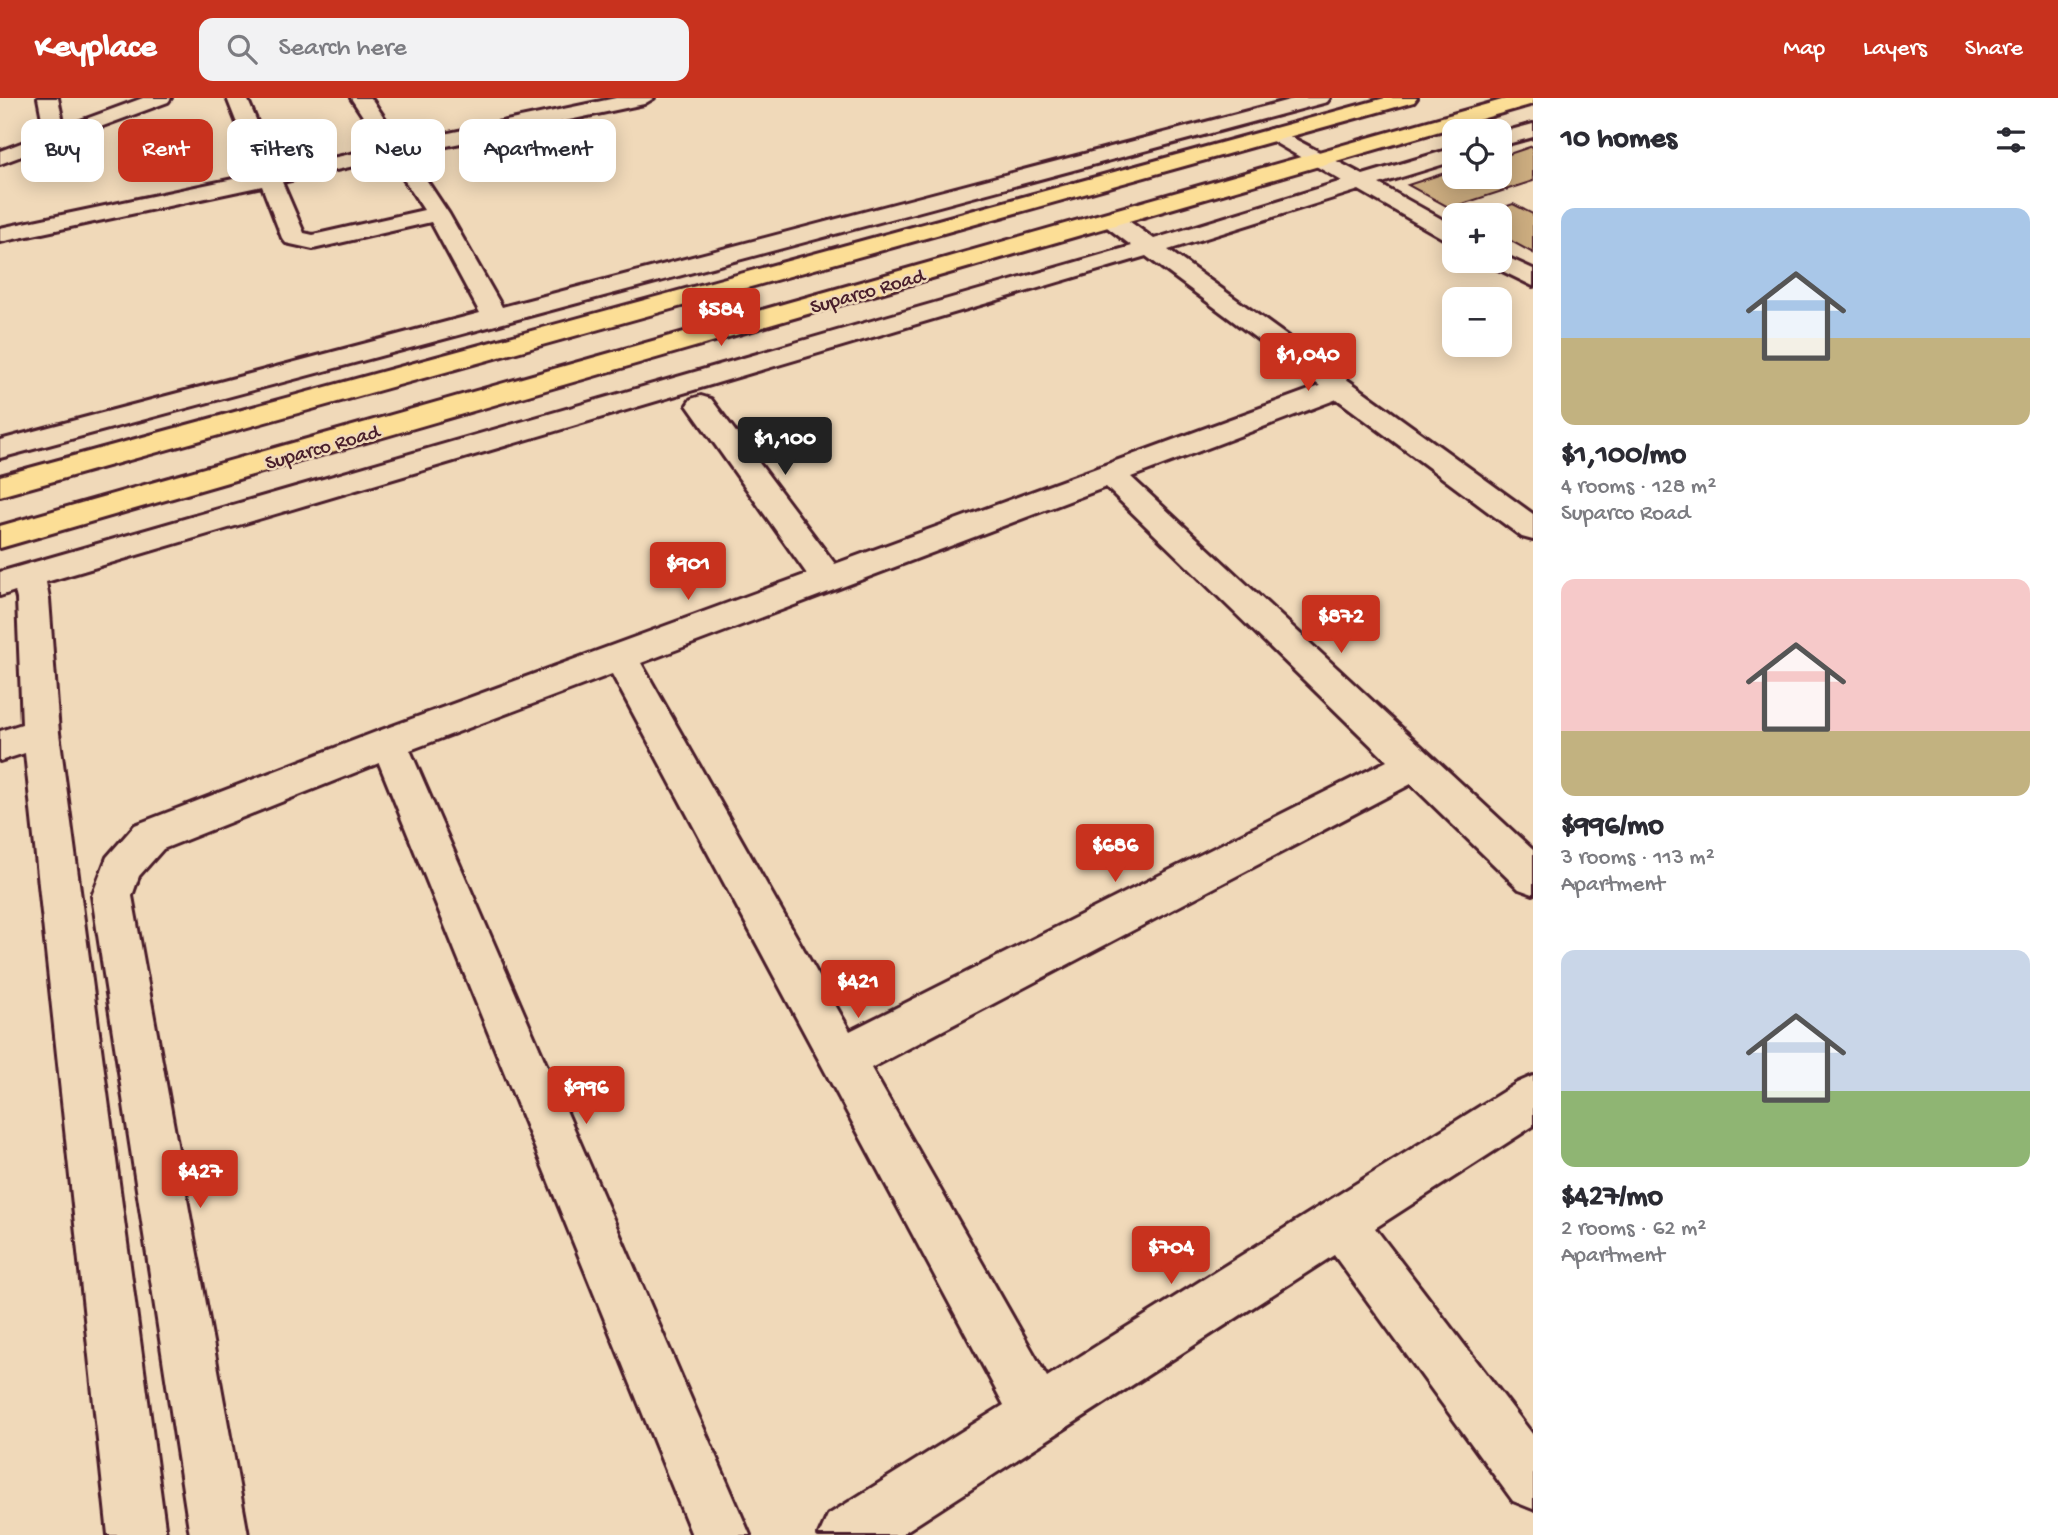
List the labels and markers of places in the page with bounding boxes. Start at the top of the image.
pin: $584 [680,288,762,348]
pin: $1,040 [1251,334,1365,393]
pin: $1,100 [728,418,842,477]
pin: $901 [647,542,729,602]
pin: $872 [1300,596,1382,655]
pin: $686 [1074,824,1156,884]
pin: $421 [817,960,899,1020]
pin: $996 [545,1066,627,1126]
pin: $427 [159,1150,241,1210]
pin: $704 [1130,1226,1212,1286]

